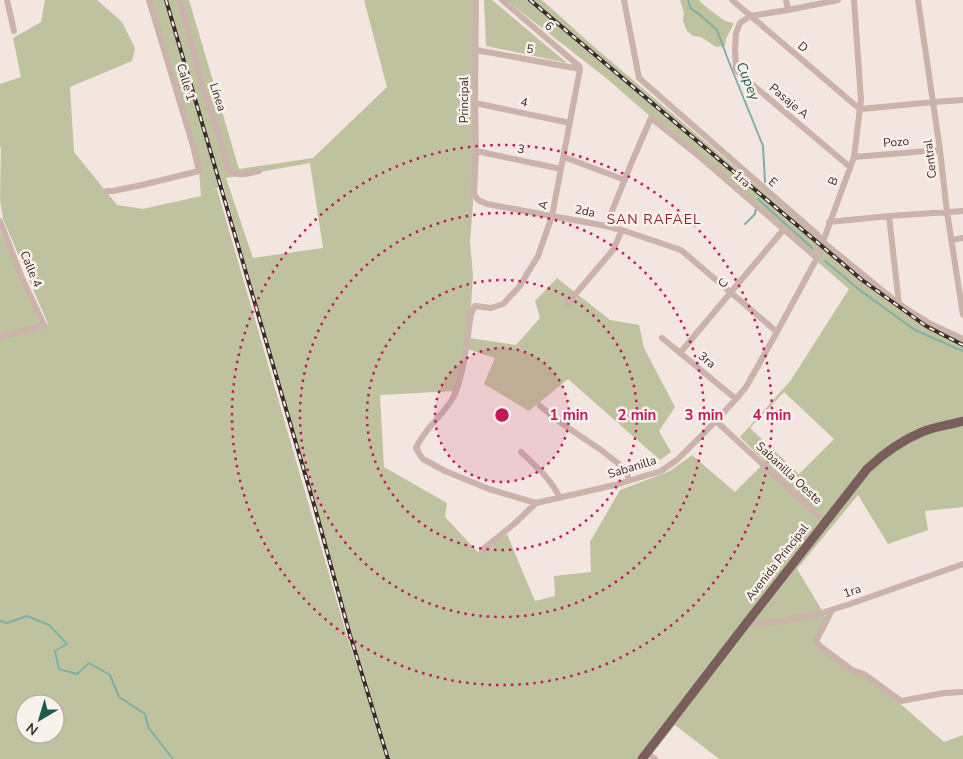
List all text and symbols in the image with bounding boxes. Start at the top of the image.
street label: 6 [541,18,557,34]
street label: D [794,38,812,56]
street label: 5 [525,40,535,58]
water label: Cupey [732,59,765,104]
street label: Calle 1 [173,62,199,102]
street label: Principal [456,76,472,123]
street label: Pasaje A [766,80,812,122]
street label: Línea [206,81,230,113]
street label: 4 [519,93,529,111]
street label: Pozo [882,133,910,151]
street label: Central [920,138,940,179]
street label: 3 [516,140,526,158]
street label: 1ra [730,167,754,191]
street label: E [765,174,781,190]
street label: B [824,174,842,188]
street label: A [534,199,552,211]
street label: 2da [573,201,597,221]
district label: SAN RAFAEL [607,210,702,229]
street label: Calle 4 [16,248,46,290]
street label: C [714,275,732,291]
street label: 3ra [695,348,719,372]
text: 1 min [550,405,588,425]
text: 2 min [618,405,656,425]
text: 3 min [685,405,723,425]
text: 4 min [753,405,791,425]
centre of rings [493,406,511,424]
street label: Sabanilla Oeste [752,438,826,508]
street label: Sabanilla [606,452,658,482]
street label: Avenida Principal [742,520,812,604]
street label: 1ra [841,581,863,601]
north arrow [15,694,65,744]
text: N [22,718,42,740]

